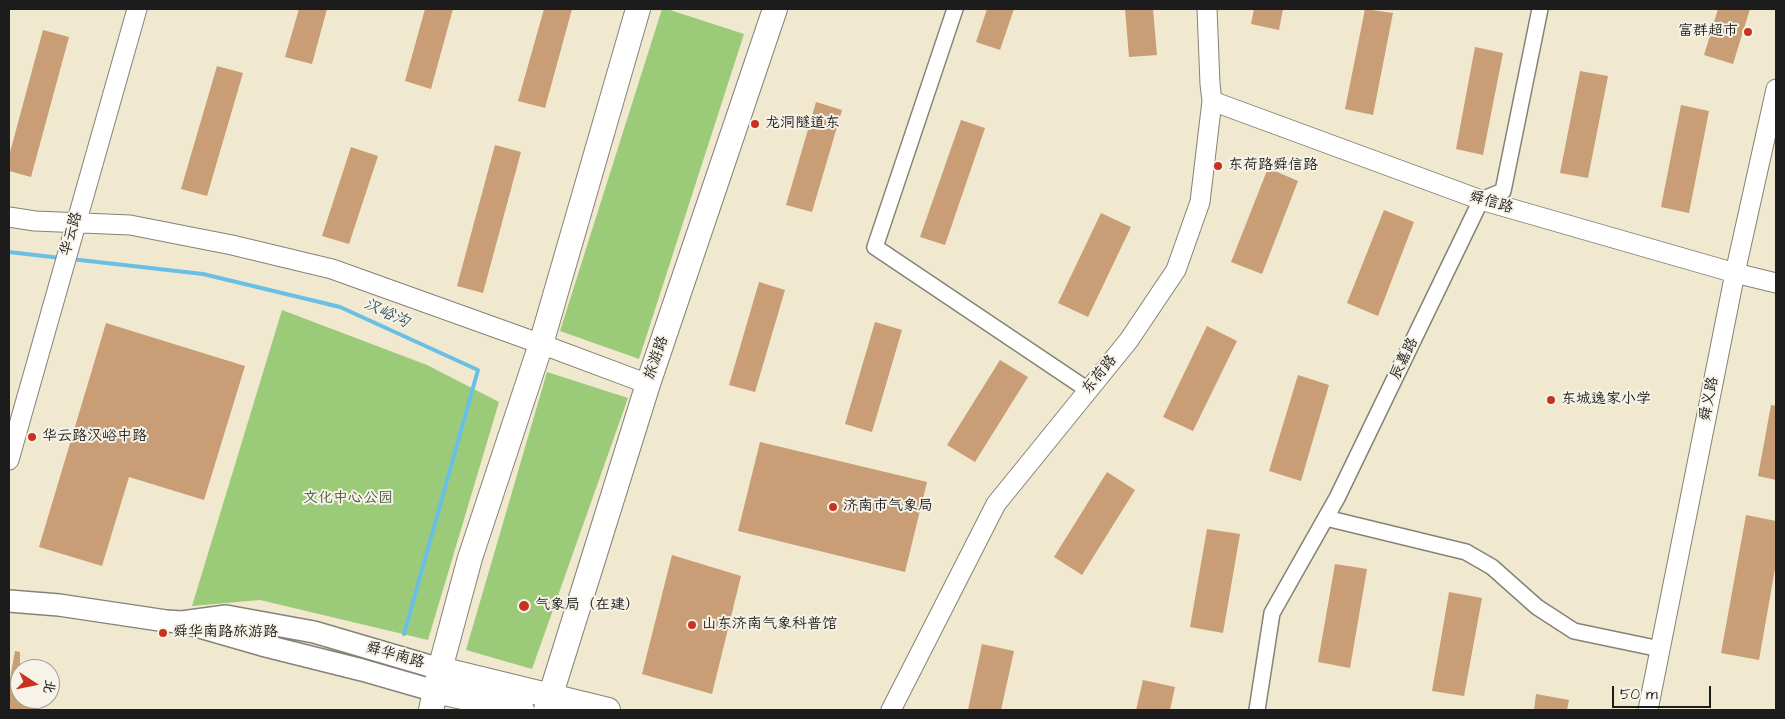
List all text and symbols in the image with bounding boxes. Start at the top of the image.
place label: 富群超市 [1678,23,1738,41]
marker: 富群超市 [1742,26,1754,38]
place label: 龙洞隧道东 [765,115,840,133]
marker: 龙洞隧道东 [749,118,761,130]
place label: 东荷路舜信路 [1228,157,1318,175]
marker: 东荷路舜信路 [1212,160,1224,172]
street label: 舜信路 [1467,188,1515,218]
street label: 华云路 [57,210,87,258]
water label: 汉峪沟 [360,295,412,333]
street label: 旅游路 [641,334,673,382]
street label: 辰嘉路 [1387,335,1423,383]
street label: 东荷路 [1079,352,1121,398]
street label: 舜义路 [1697,375,1723,423]
place label: 东城逸家小学 [1561,391,1651,409]
marker: 东城逸家小学 [1545,394,1557,406]
place label: 华云路汉峪中路 [42,428,147,446]
marker: 华云路汉峪中路 [26,431,38,443]
park label: 文化中心公园 [303,490,393,508]
place label: 济南市气象局 [843,498,933,516]
marker: 济南市气象局 [827,501,839,513]
place label: 气象局（在建） [535,597,640,615]
marker: 气象局（在建） [517,599,531,613]
place label: 山东济南气象科普馆 [702,616,837,634]
marker: 山东济南气象科普馆 [686,619,698,631]
place label: 舜华南路旅游路 [173,624,278,642]
marker: 舜华南路旅游路 [157,627,169,639]
street label: 舜华南路 [364,639,426,673]
north arrow [10,659,60,709]
scale bar [1615,676,1714,708]
text: 北 [38,678,60,695]
text: 50 m [1620,684,1658,705]

